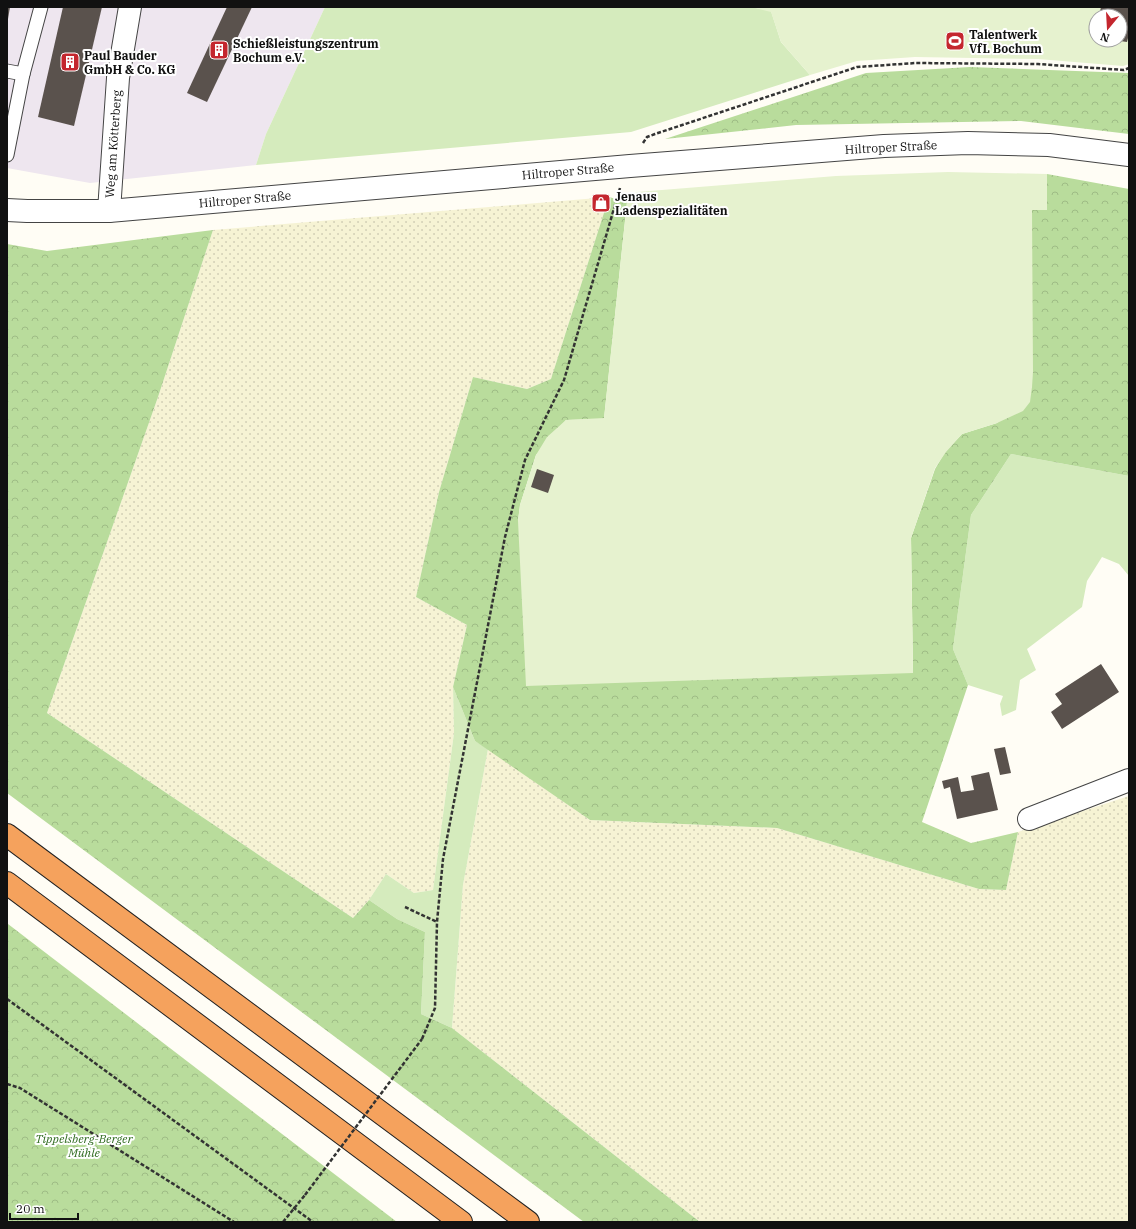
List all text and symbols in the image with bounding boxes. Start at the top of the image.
north arrow [1088,8,1128,48]
place label: Talentwerk VfL Bochum [969,27,1042,56]
text: N [1098,29,1111,46]
sports icon: Talentwerk VfL Bochum [944,30,966,52]
place label: Schießleistungszentrum Bochum e.V. [233,36,379,65]
building icon: Schießleistungszentrum Bochum e.V. [208,39,230,61]
place label: Paul Bauder GmbH & Co. KG [84,48,176,77]
building icon: Paul Bauder GmbH & Co. KG [59,51,81,73]
street label: Weg am Kötterberg [102,89,124,199]
street label: Hiltroper Straße [844,137,938,157]
street label: Hiltroper Straße [521,160,615,182]
street label: Hiltroper Straße [198,188,292,210]
place label: Jenaus Ladenspezialitäten [615,189,728,218]
shop icon: Jenaus Ladenspezialitäten [590,192,612,214]
park label: Tippelsberg-Berger Mühle [35,1131,133,1160]
scale bar [10,1195,78,1221]
text: 20 m [16,1201,45,1216]

